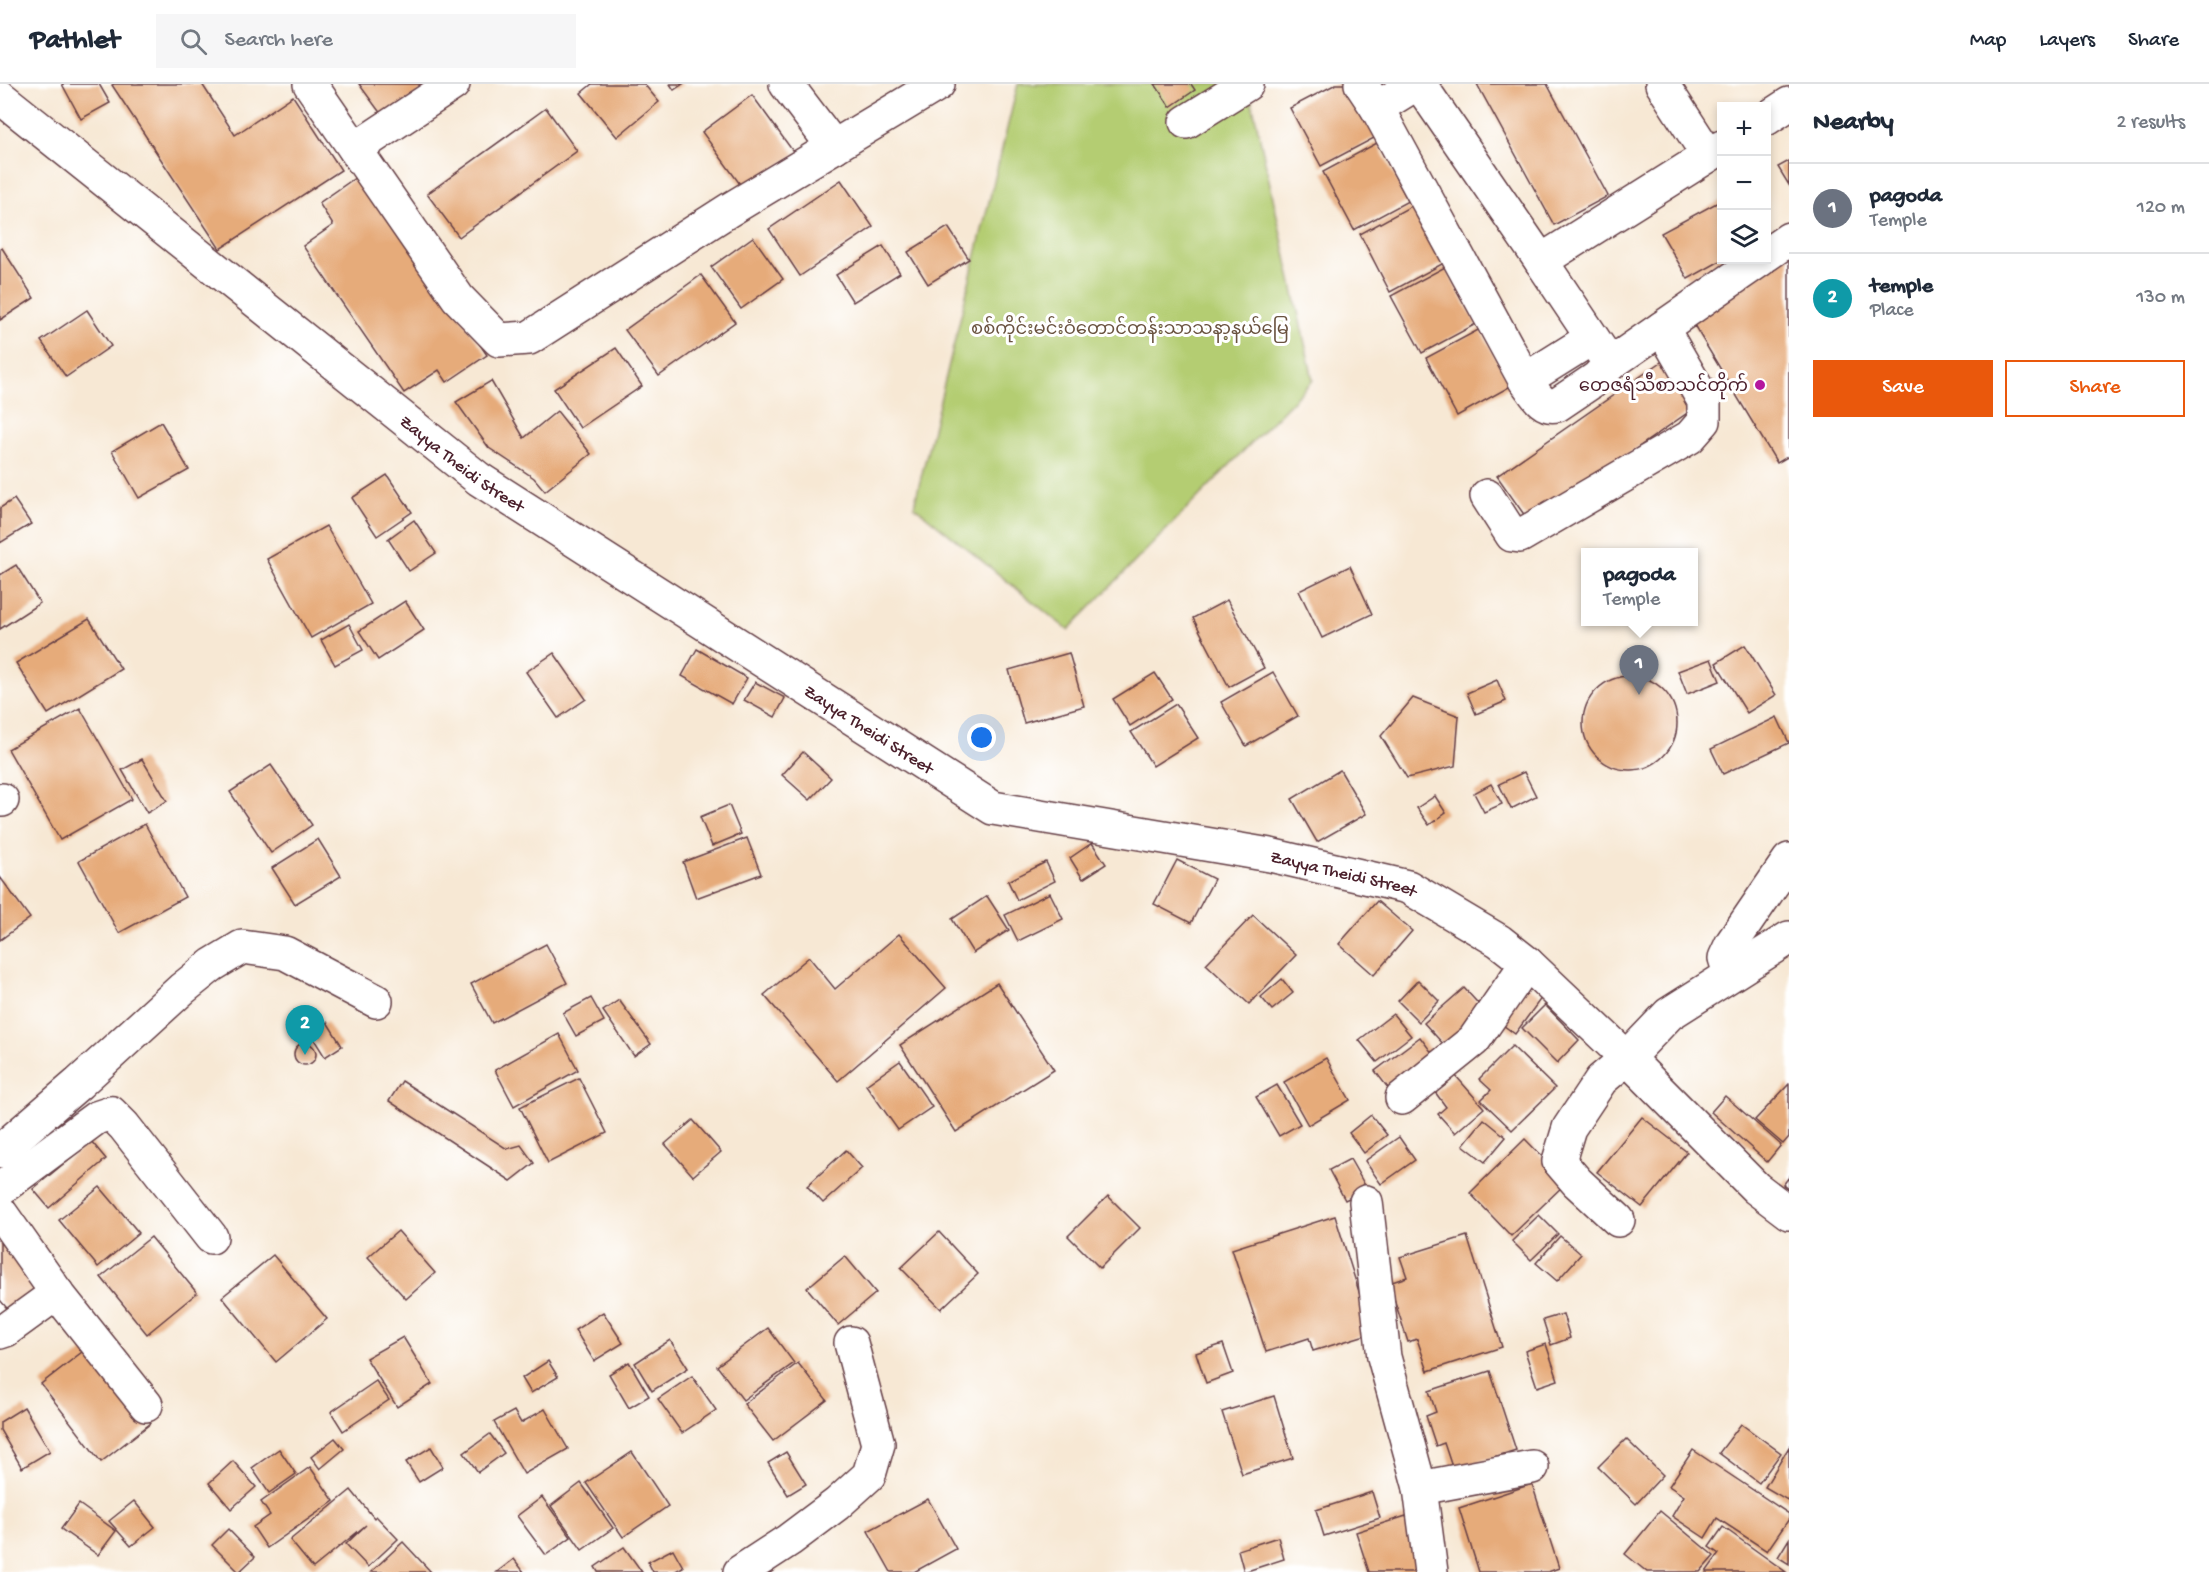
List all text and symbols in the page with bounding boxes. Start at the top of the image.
search box [156,14,576,68]
text: Pathlet [30,25,120,58]
icon: search [177,25,210,58]
text: Search here [225,28,333,54]
text: Map [1970,29,2006,54]
text: Layers [2039,29,2095,54]
text: Share [2128,29,2179,54]
map controls [1717,102,1771,264]
button: + [1717,102,1771,156]
text: Nearby [1813,108,1894,139]
text: 2 results [2116,112,2185,135]
button: − [1717,156,1771,210]
text: pagoda [1870,184,1942,210]
text: 1 [1828,197,1837,220]
text: 120 m [2137,197,2185,220]
button: layers [1717,210,1771,264]
text: Temple [1870,210,1927,233]
text: temple [1870,274,1933,300]
text: 2 [1828,287,1837,310]
text: 130 m [2136,287,2185,310]
text: Place [1870,300,1914,323]
park label: စစ်ကိုင်းမင်းဝံတောင်တန်းသာသနာ့နယ်မြေ [971,314,1289,343]
button: Save [1813,360,1993,417]
button: Share [2005,360,2185,417]
place label: တေဇရံသီစာသင်တိုက် [1579,371,1748,400]
marker: တေဇရံသီစာသင်တိုက် [1753,378,1767,392]
street label: Zayya Theidi Street [394,412,529,519]
popup [1581,548,1698,626]
text: pagoda [1603,563,1676,589]
text: Temple [1603,589,1660,612]
pin: 1 [1620,646,1658,695]
street label: Zayya Theidi Street [799,682,938,781]
your location [967,723,996,752]
street label: Zayya Theidi Street [1268,847,1422,904]
pin: 2 [286,1006,324,1055]

